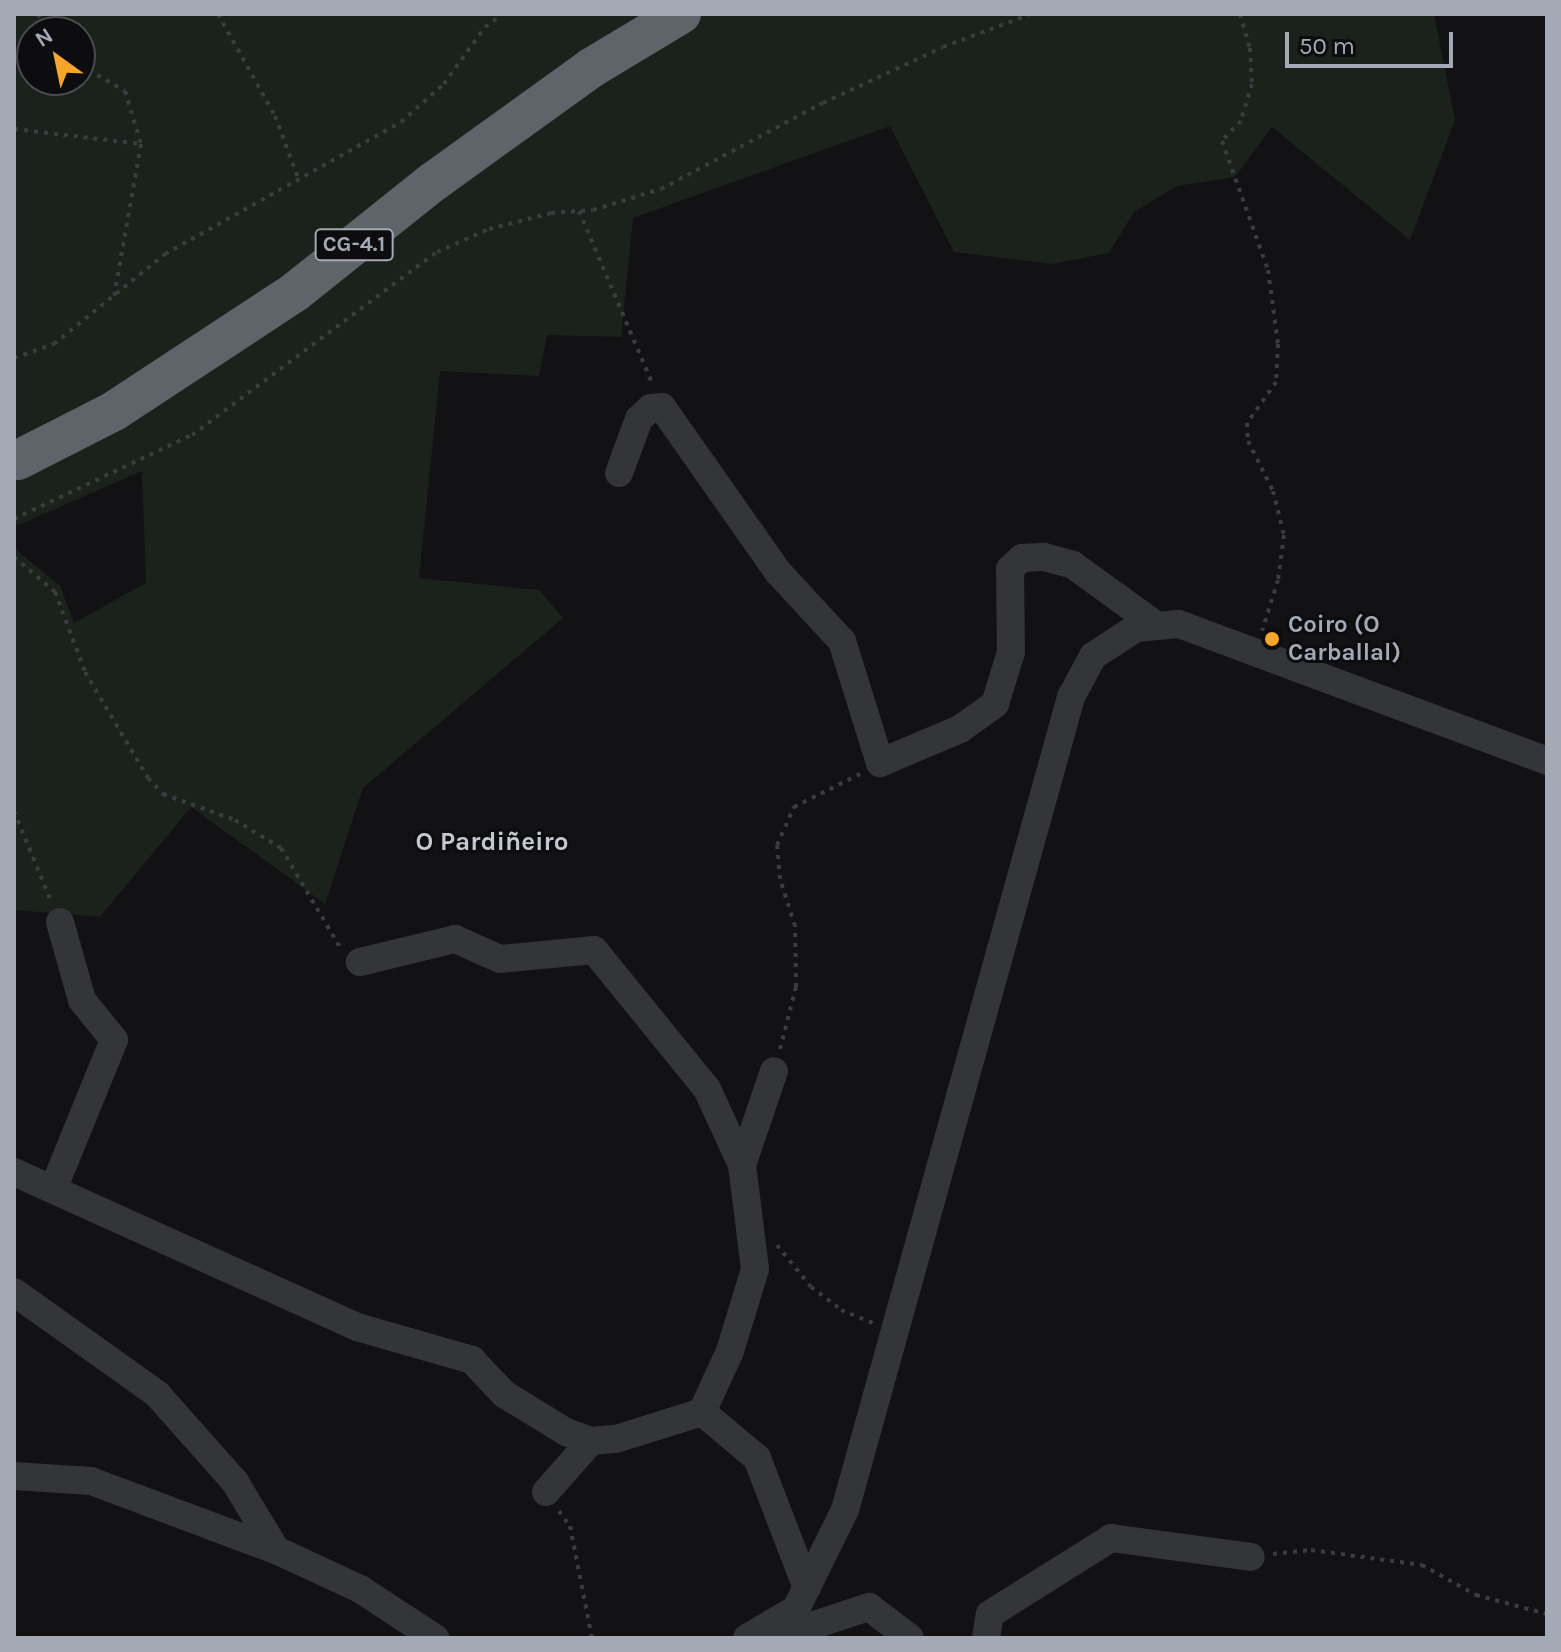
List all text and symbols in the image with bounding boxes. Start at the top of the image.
north arrow [16,16,96,96]
scale bar [1289,16,1457,66]
text: N [30,22,58,53]
text: 50 m [1299,32,1355,60]
road number: CG-4.1 [314,227,394,263]
place label: Coiro (O Carballal) [1288,611,1401,667]
marker: Coiro (O Carballal) [1263,630,1281,648]
district label: O Pardiñeiro [416,826,568,858]

